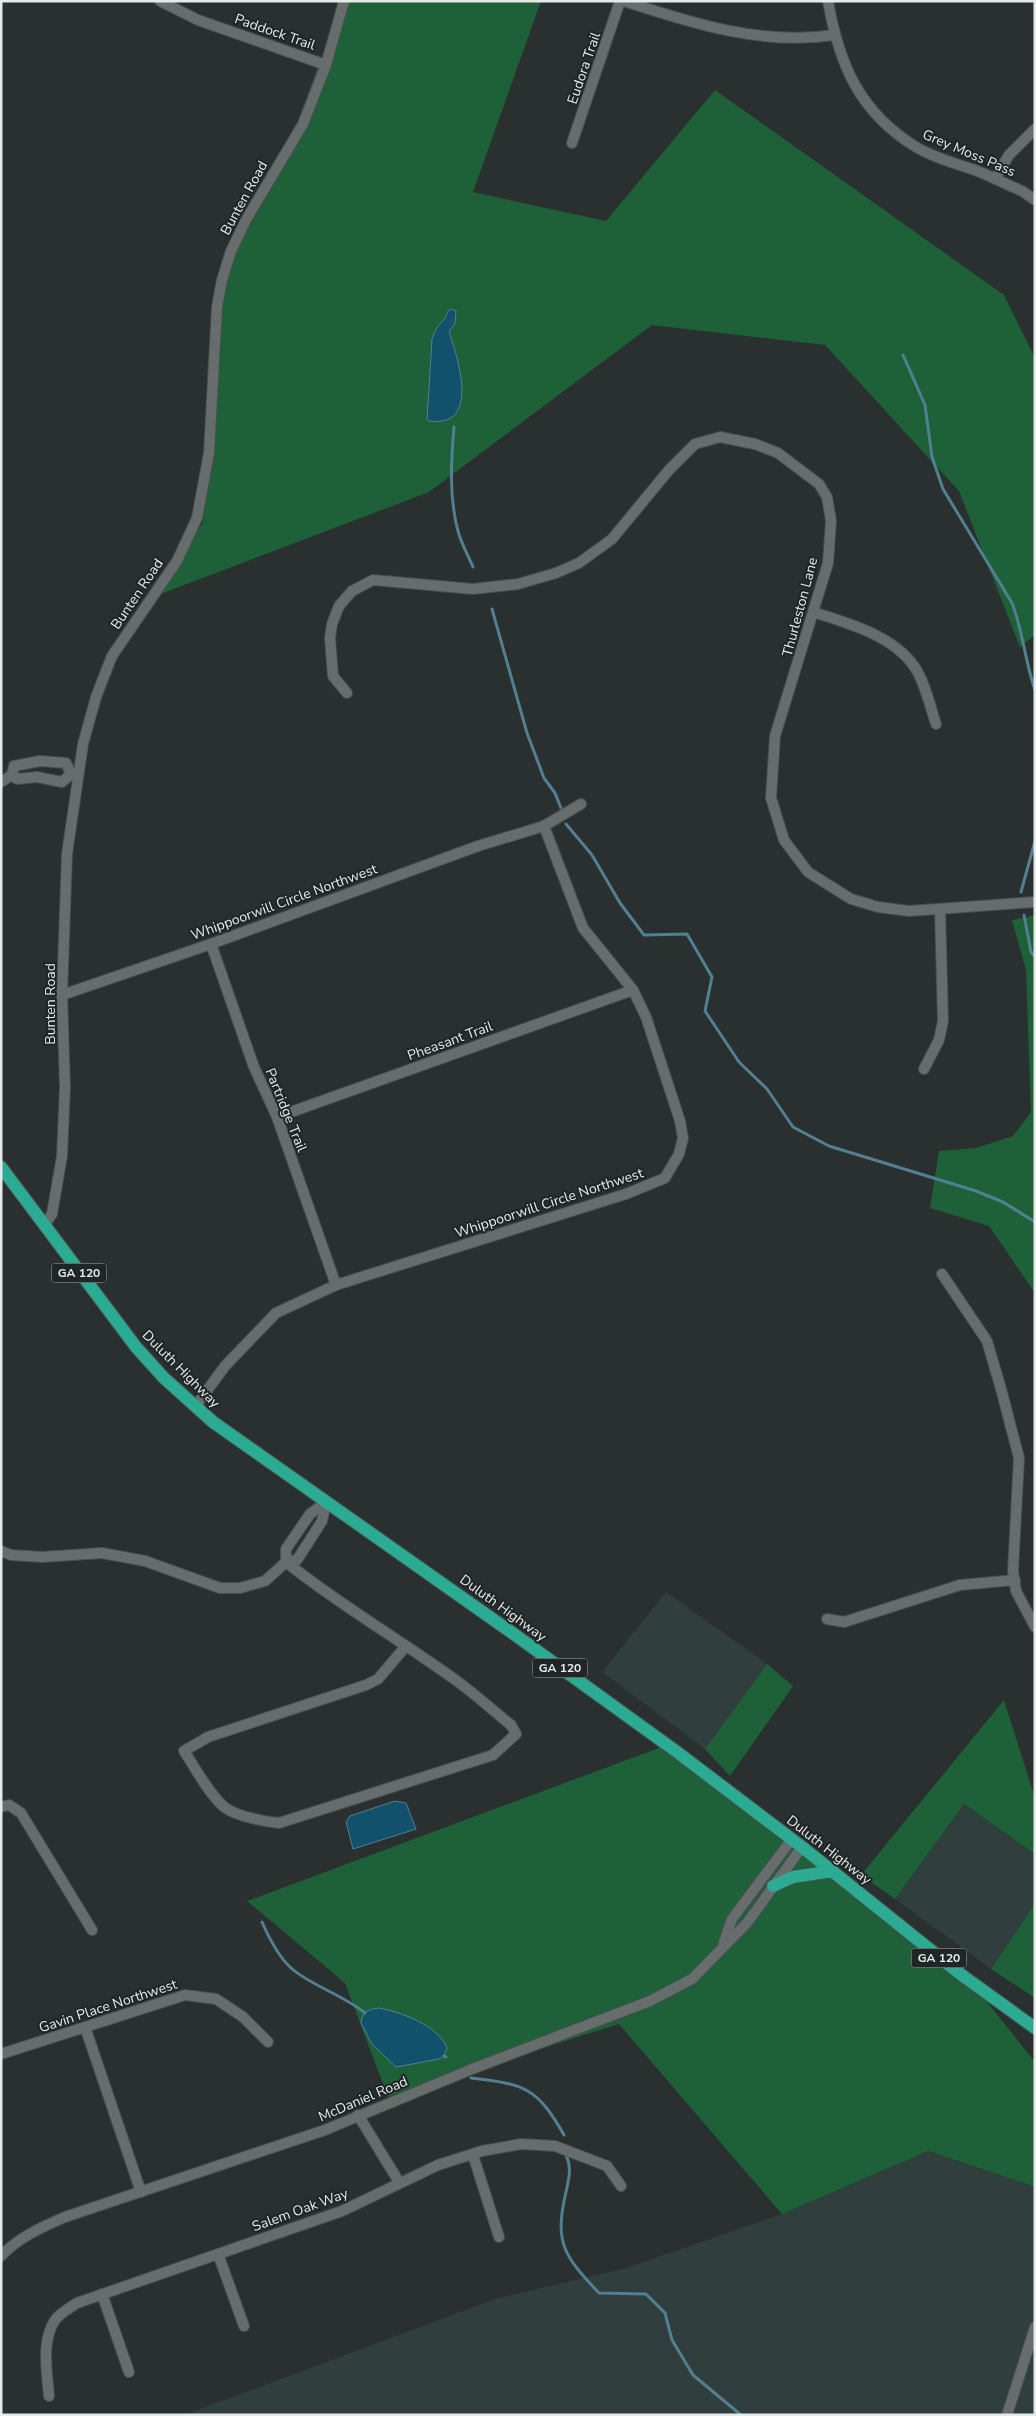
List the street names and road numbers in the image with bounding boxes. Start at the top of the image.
street label: Paddock Trail [232,9,319,55]
street label: Eudora Trail [563,29,605,107]
street label: Grey Moss Pass [920,125,1019,181]
street label: Bunten Road [216,158,272,238]
street label: Bunten Road [106,555,168,633]
street label: Thurleston Lane [778,555,822,659]
street label: Whippoorwill Circle Northwest [188,859,380,945]
street label: Bunten Road [41,963,60,1045]
street label: Pheasant Trail [405,1016,496,1065]
street label: Partridge Trail [261,1065,312,1156]
street label: Whippoorwill Circle Northwest [452,1163,646,1242]
road number: GA 120 [52,1264,106,1282]
street label: Duluth Highway [138,1326,225,1413]
street label: Duluth Highway [456,1570,551,1646]
road number: GA 120 [532,1659,588,1678]
street label: Duluth Highway [783,1811,876,1890]
road number: GA 120 [912,1949,966,1968]
street label: Gavin Place Northwest [36,1975,180,2037]
street label: McDaniel Road [315,2072,411,2126]
street label: Salem Oak Way [249,2184,351,2236]

